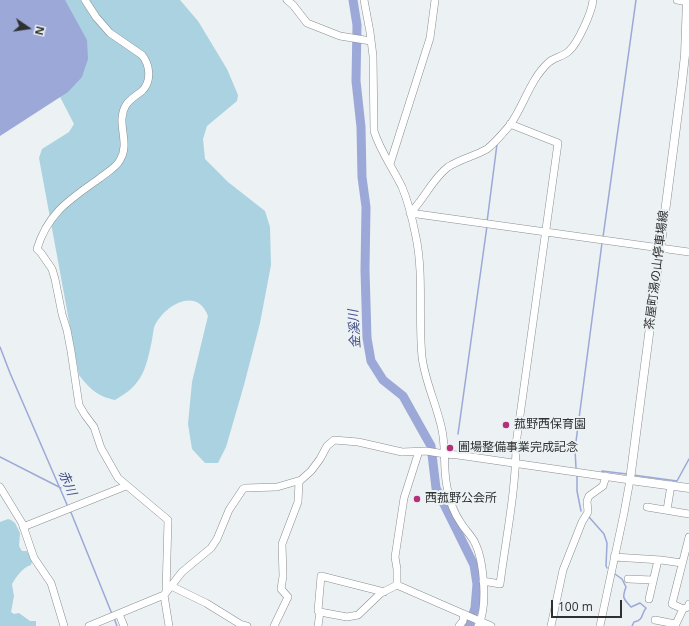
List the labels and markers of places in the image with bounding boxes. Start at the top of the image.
place label: 菰野西保育園 [514,418,586,432]
marker: 菰野西保育園 [501,420,511,430]
place label: 圃場整備事業完成記念 [458,441,578,455]
marker: 圃場整備事業完成記念 [445,443,455,453]
place label: 西菰野公会所 [425,492,497,506]
marker: 西菰野公会所 [412,494,422,504]

